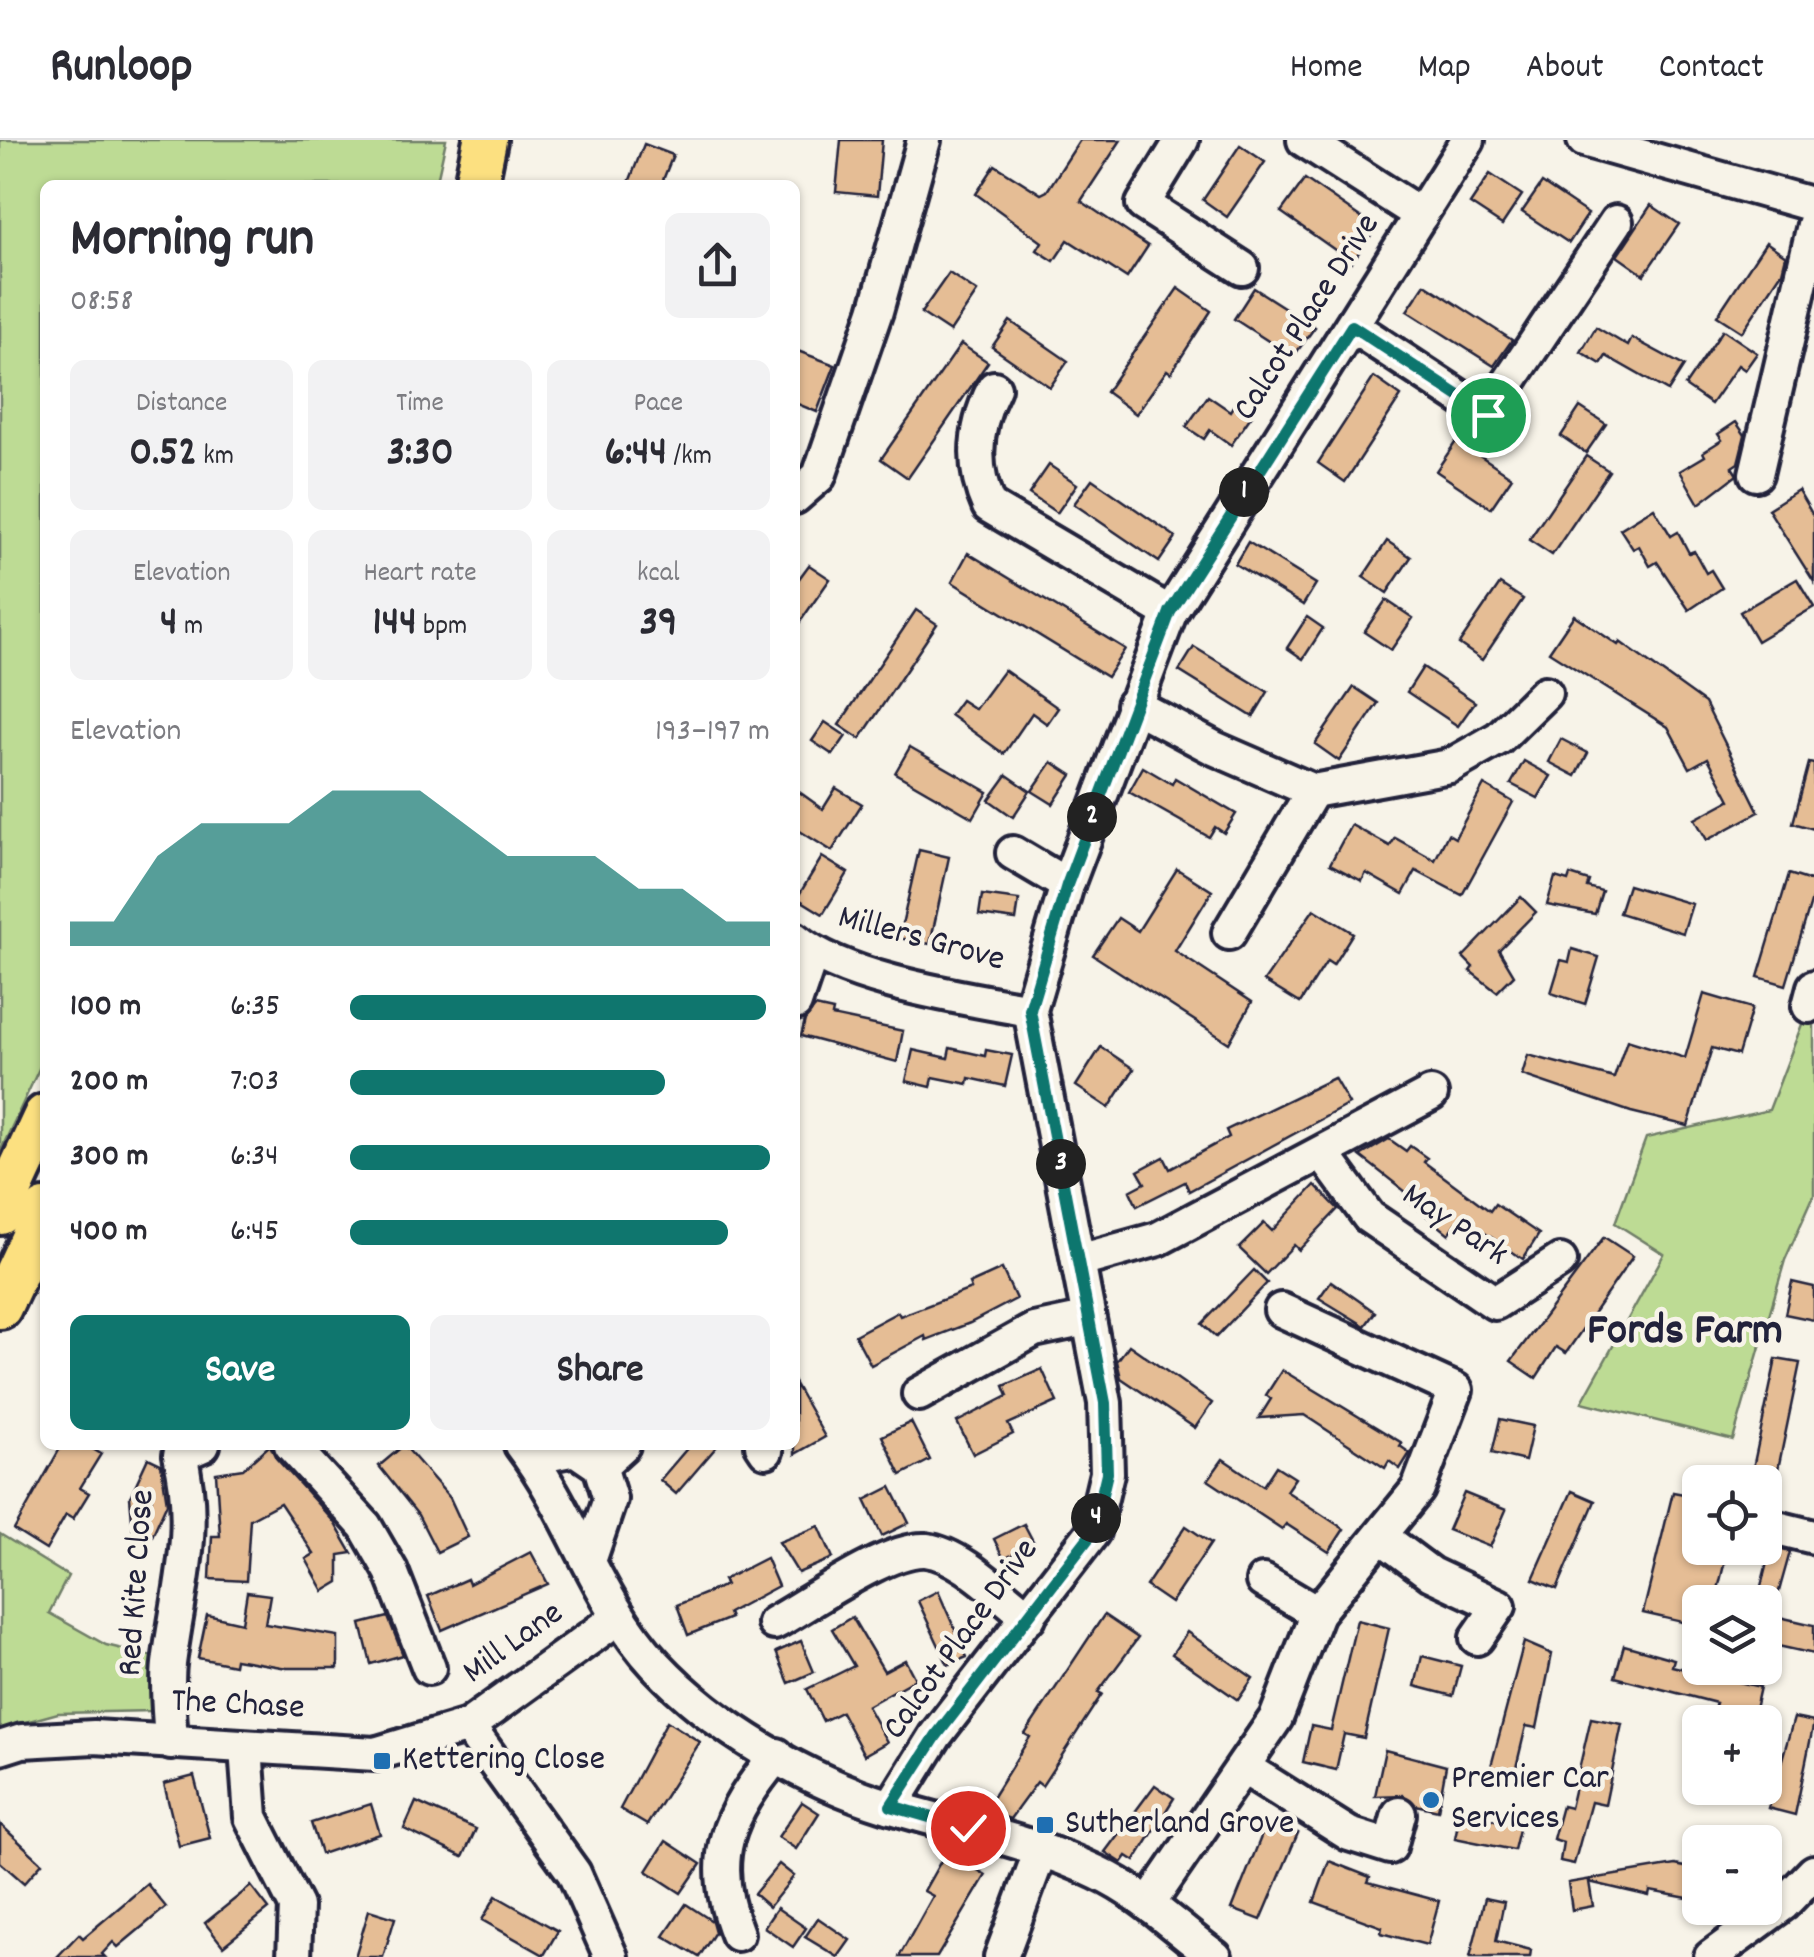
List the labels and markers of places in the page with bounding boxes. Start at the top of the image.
pin [1446,373,1531,458]
pin: 1 [1219,467,1269,517]
pin: 2 [1067,792,1117,842]
pin: 3 [1036,1139,1086,1189]
pin: 4 [1071,1493,1121,1543]
place label: Kettering Close [402,1736,605,1786]
marker: Kettering Close [371,1750,393,1772]
place label: Premier Car Services [1451,1755,1609,1845]
pin [926,1786,1011,1871]
marker: Premier Car Services [1420,1789,1442,1811]
place label: Sutherland Grove [1065,1800,1294,1850]
marker: Sutherland Grove [1034,1814,1056,1836]

